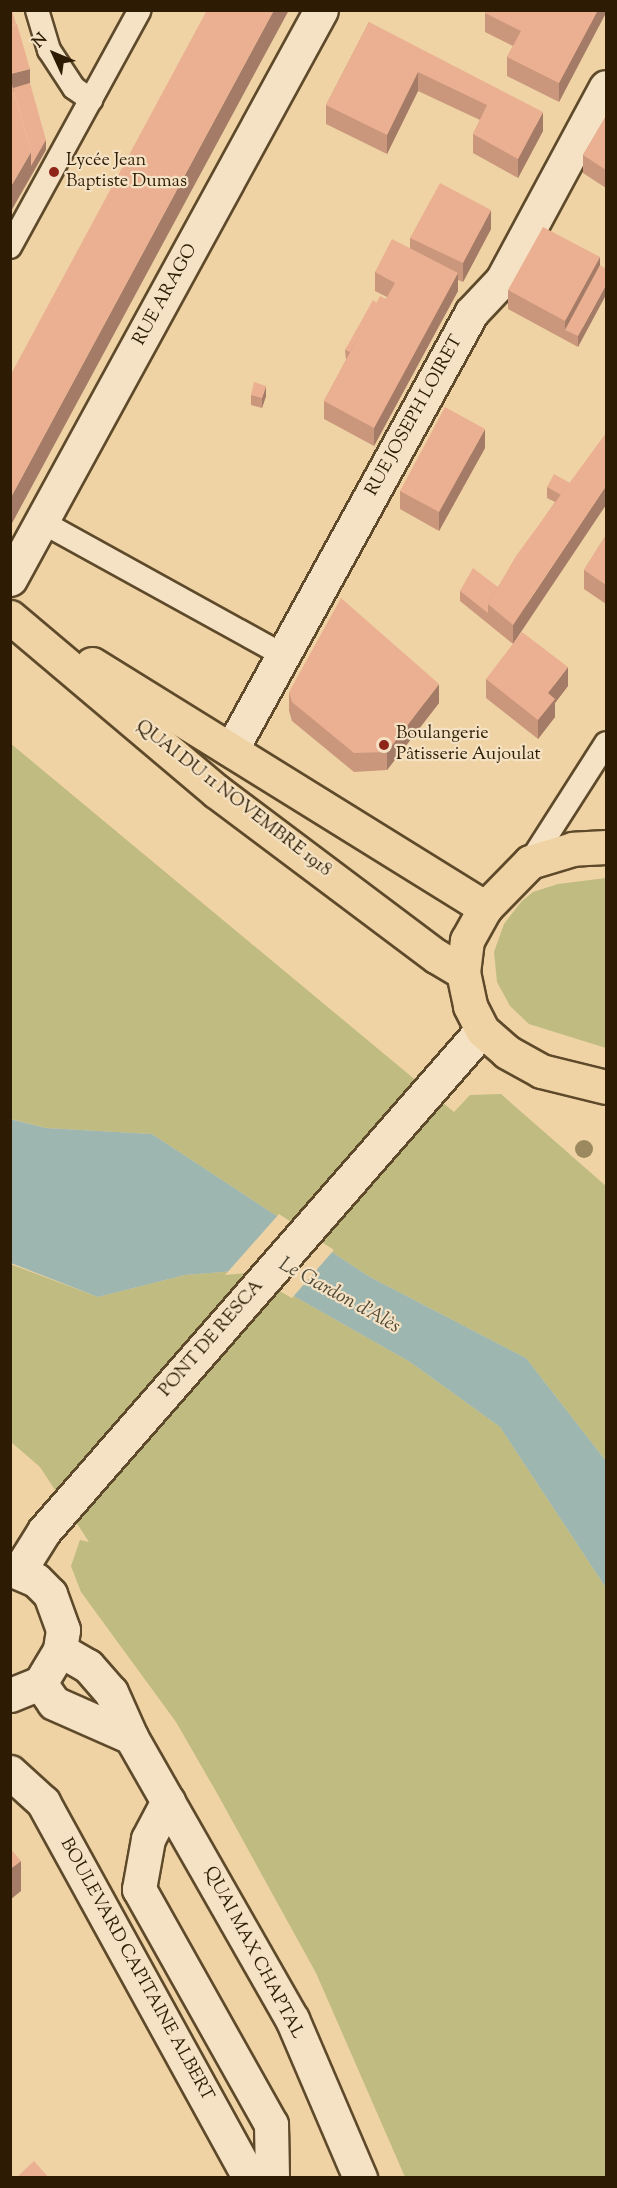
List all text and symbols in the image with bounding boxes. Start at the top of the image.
north arrow [24,24,84,84]
text: N [28,29,53,54]
place label: Lycée Jean Baptiste Dumas [66,151,187,194]
marker: Lycée Jean Baptiste Dumas [47,165,61,179]
street label: RUE ARAGO [129,241,203,349]
street label: RUE JOSEPH LOIRET [362,332,468,500]
street label: QUAI DU 11 NOVEMBRE 1918 [131,716,335,882]
place label: Boulangerie Pâtisserie Aujoulat [396,724,541,766]
marker: Boulangerie Pâtisserie Aujoulat [377,738,391,752]
water label: Le Gardon d'Alès [274,1253,404,1339]
street label: PONT DE RESCA [155,1276,269,1402]
street label: BOULEVARD CAPITAINE ALBERT [54,1835,218,2105]
street label: QUAI MAX CHAPTAL [198,1863,308,2043]

